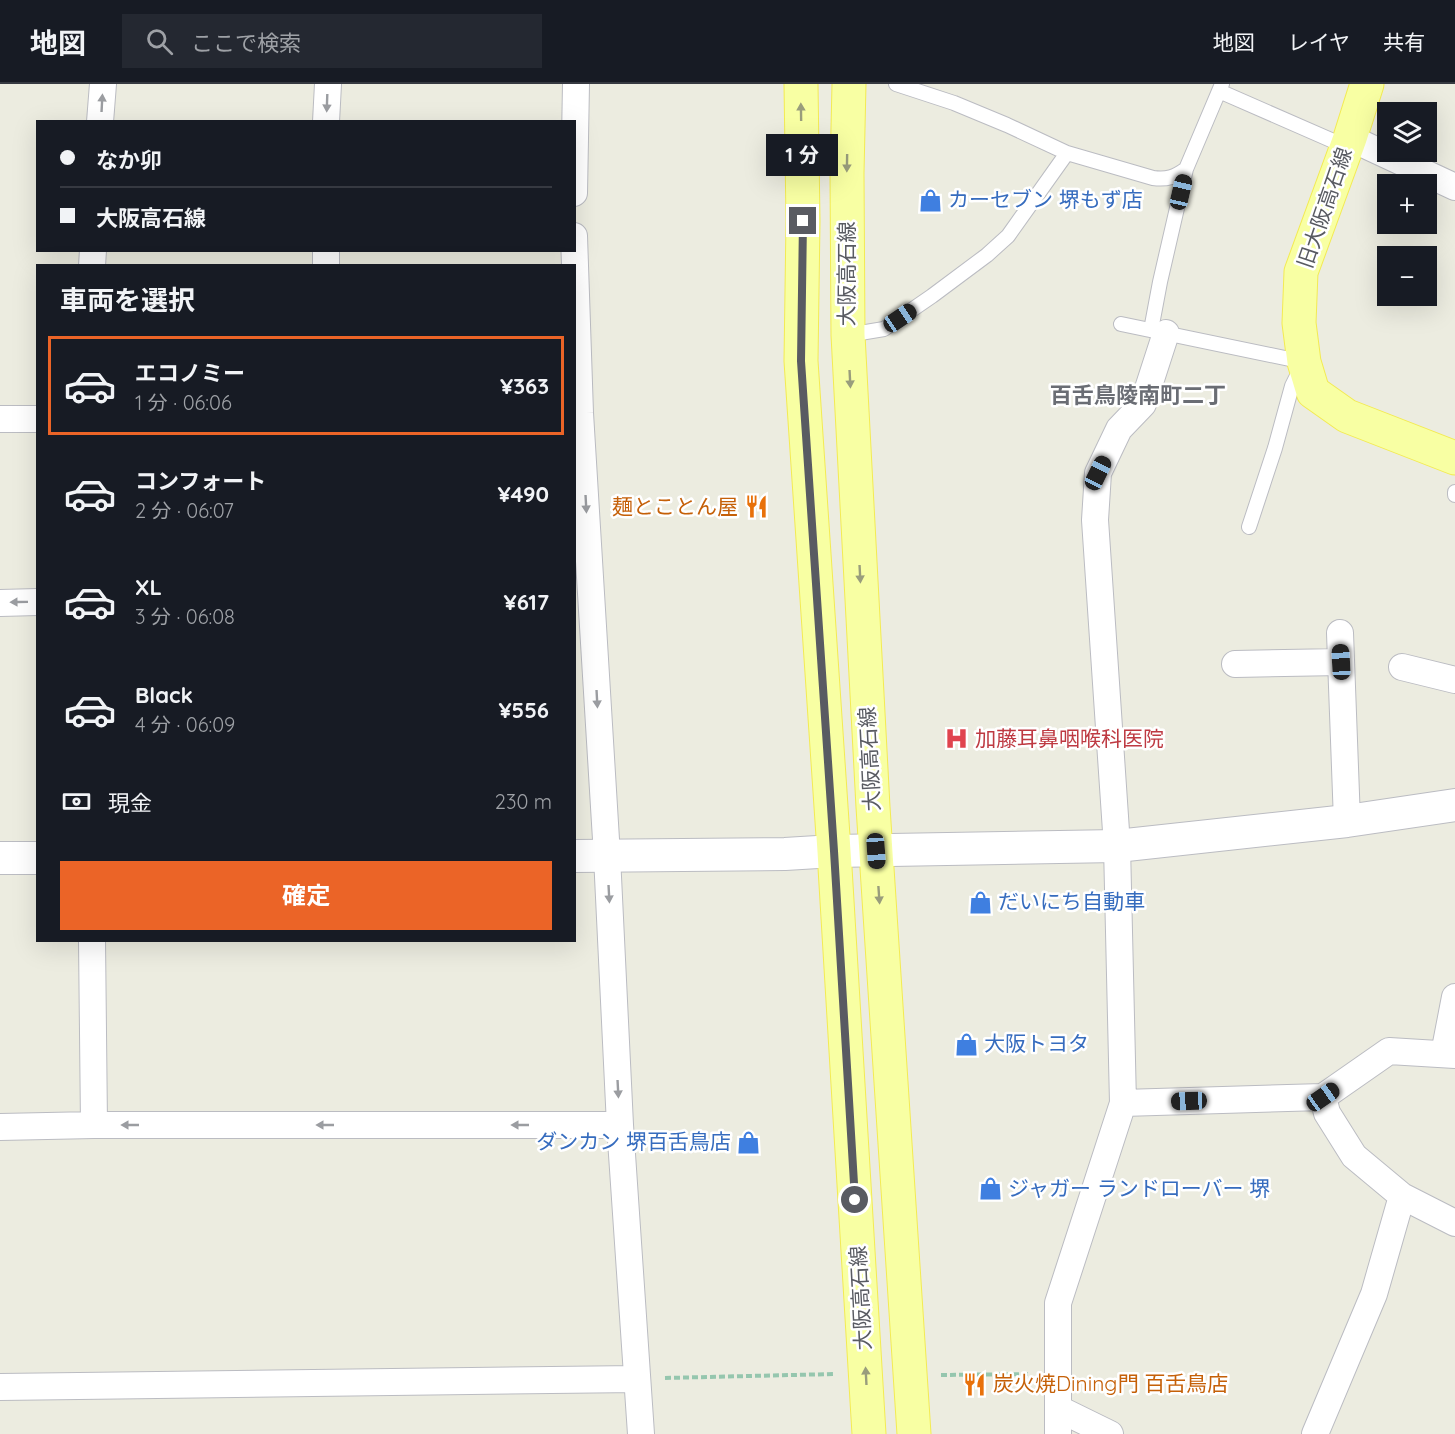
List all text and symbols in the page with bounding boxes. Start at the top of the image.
search box [122,14,542,68]
text: 地図 [30,25,86,60]
icon: search [143,25,176,58]
text: ここで検索 [191,29,301,57]
text: 地図 [1213,29,1255,55]
text: レイヤ [1288,29,1350,55]
text: 共有 [1383,29,1425,55]
one-way arrow [97,93,106,112]
one-way arrow [322,93,332,112]
one-way arrow [796,102,806,121]
map controls [1377,102,1437,306]
button: layers [1377,102,1437,162]
callout: 1 分 [767,134,839,176]
text: 1 分 [785,142,819,167]
street label: 旧大阪高石線 [1291,144,1357,271]
text: なか卯 [96,146,162,174]
one-way arrow [842,154,852,173]
car [1168,172,1194,212]
button: + [1377,174,1437,234]
place label: カーセブン 堺もず店 [948,186,1143,212]
shop icon: カーセブン 堺もず店 [917,187,943,213]
text: 大阪高石線 [96,204,206,232]
route end [789,207,816,234]
street label: 大阪高石線 [833,222,859,327]
button: − [1377,246,1437,306]
text: 車両を選択 [60,283,195,317]
car [880,300,920,336]
icon: car [63,359,117,413]
text: エコノミー [135,359,245,387]
one-way arrow [845,370,854,389]
text: ¥363 [500,372,549,400]
district label: 百舌鳥陵南町二丁 [1050,381,1226,409]
text: 1 分 · 06:06 [135,390,232,415]
car [1082,453,1114,493]
icon: car [63,467,117,521]
text: コンフォート [135,467,266,495]
text: ¥490 [497,480,549,508]
place label: 麺とことん屋 [612,493,738,519]
restaurant icon: 麺とことん屋 [743,494,769,520]
one-way arrow [581,495,590,514]
text: 2 分 · 06:07 [135,498,234,523]
one-way arrow [856,565,865,584]
text: XL [135,573,162,601]
icon: car [63,575,117,629]
text: ¥617 [504,588,549,616]
one-way arrow [9,598,28,607]
text: 3 分 · 06:08 [135,604,235,629]
car [1331,644,1351,680]
text: Black [135,681,193,709]
icon: car [63,683,117,737]
one-way arrow [593,690,602,709]
text: ¥556 [498,696,549,724]
street label: 大阪高石線 [853,706,885,812]
text: 4 分 · 06:09 [135,712,235,737]
place label: 加藤耳鼻咽喉科医院 [975,725,1164,751]
hospital icon: 加藤耳鼻咽喉科医院 [944,726,970,752]
icon: cash [60,785,93,818]
text: 現金 [108,789,152,817]
text: 230 m [495,789,552,814]
car [866,832,886,870]
button: 確定 [60,861,552,930]
one-way arrow [604,884,613,903]
one-way arrow [874,885,883,904]
place label: だいにち自動車 [998,888,1145,914]
shop icon: だいにち自動車 [967,889,993,915]
place label: 大阪トヨタ [984,1030,1089,1056]
shop icon: 大阪トヨタ [953,1031,979,1057]
one-way arrow [614,1079,623,1098]
car [1303,1079,1343,1115]
car [1171,1091,1207,1111]
one-way arrow [120,1120,139,1130]
one-way arrow [315,1120,334,1130]
one-way arrow [510,1120,529,1130]
place label: ダンカン 堺百舌鳥店 [536,1128,731,1154]
shop icon: ダンカン 堺百舌鳥店 [736,1129,762,1155]
place label: ジャガー ランドローバー 堺 [1008,1175,1270,1201]
shop icon: ジャガー ランドローバー 堺 [977,1176,1003,1202]
route start [841,1186,868,1213]
street label: 大阪高石線 [844,1245,876,1351]
one-way arrow [861,1366,870,1385]
place label: 炭火焼Dining門 百舌鳥店 [993,1370,1228,1396]
restaurant icon: 炭火焼Dining門 百舌鳥店 [962,1371,988,1397]

